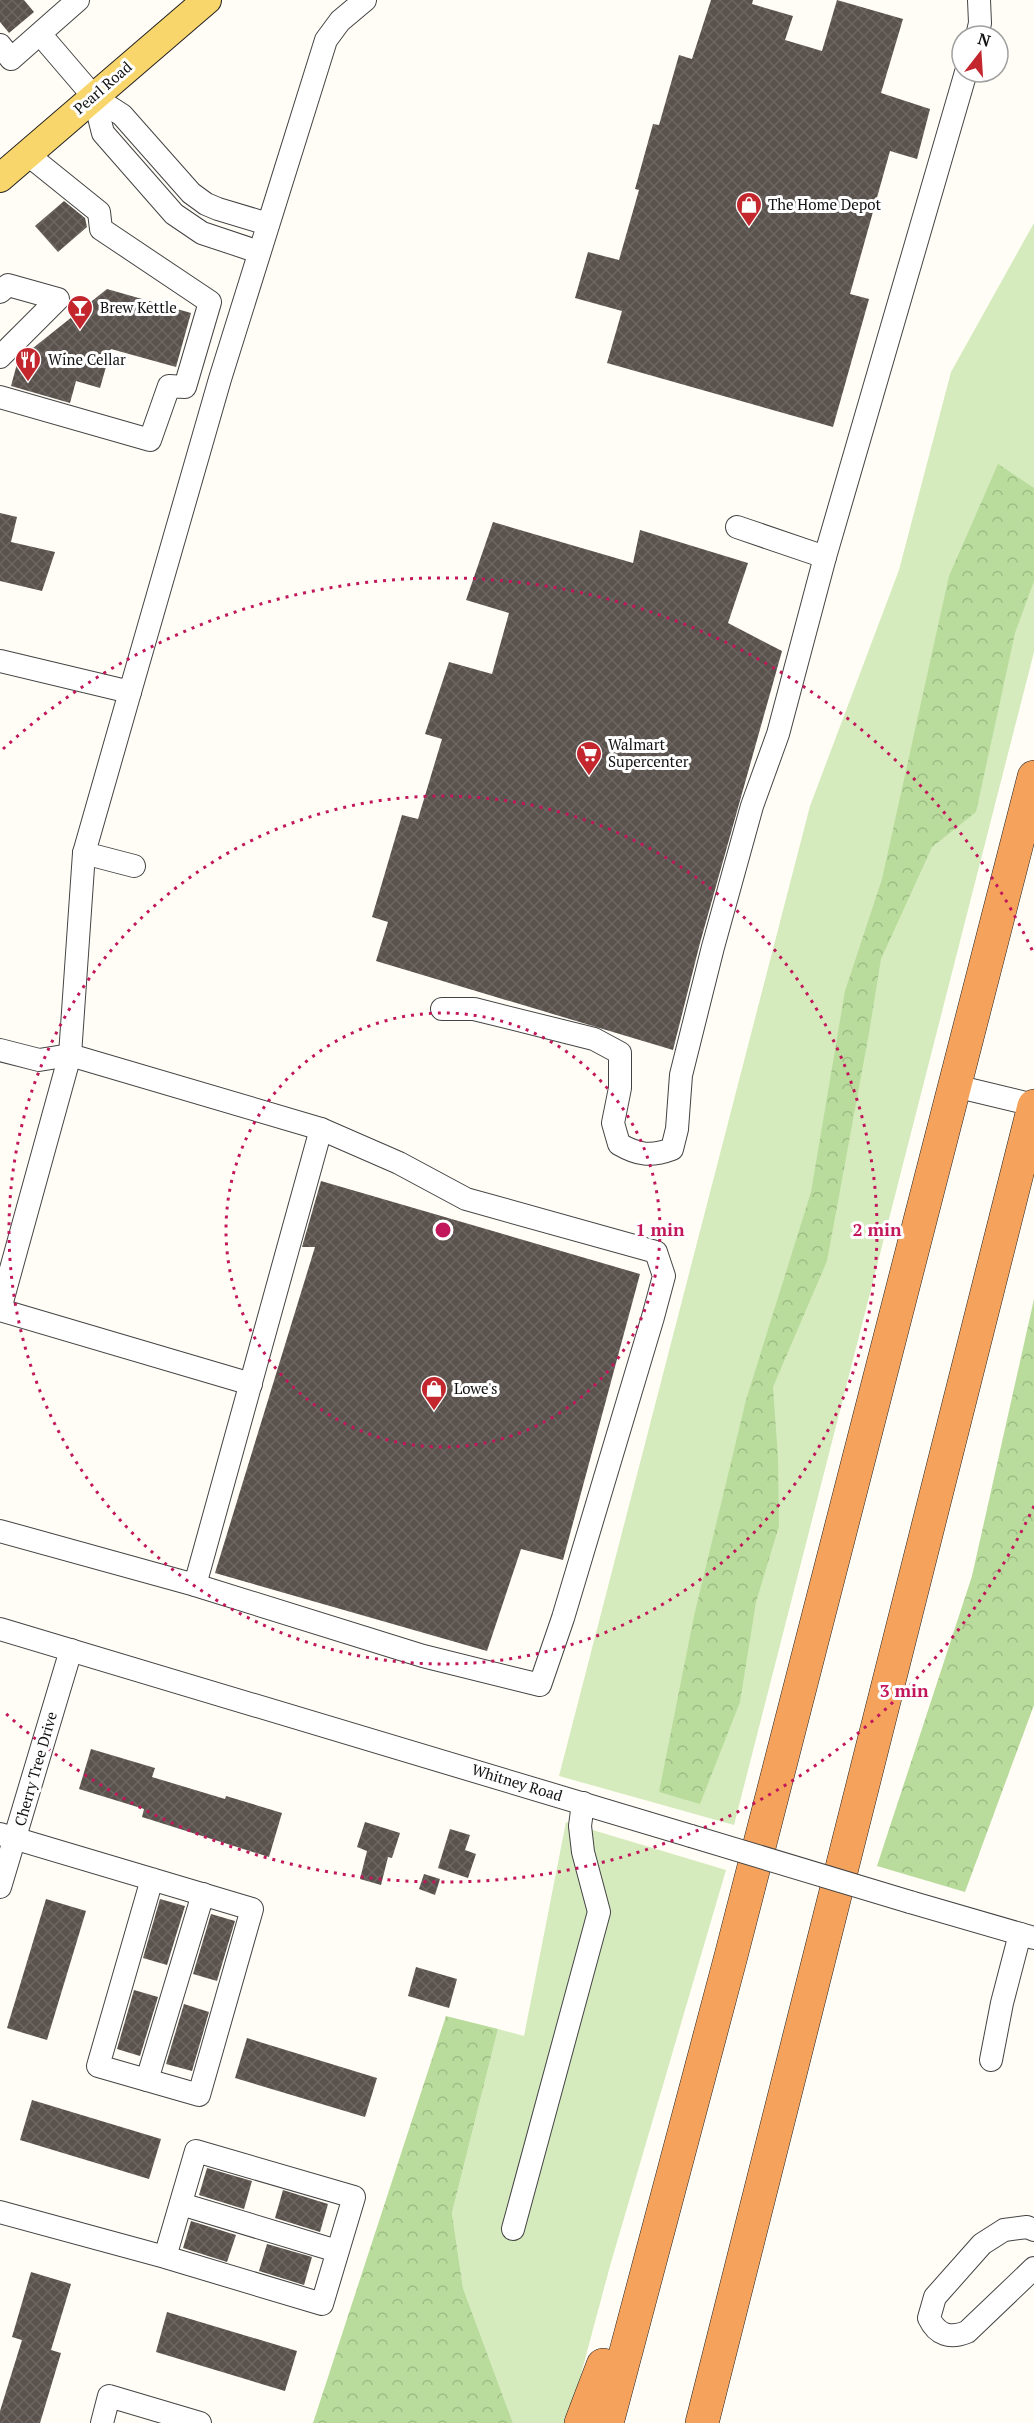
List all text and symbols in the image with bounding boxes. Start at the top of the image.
north arrow [950,24,1010,84]
text: N [975,27,993,52]
street label: Pearl Road [69,56,136,118]
shop icon: The Home Depot [734,190,764,228]
place label: The Home Depot [768,194,881,214]
bar icon: Brew Kettle [65,293,95,331]
place label: Brew Kettle [100,297,177,317]
restaurant icon: Wine Cellar [13,345,43,383]
place label: Wine Cellar [48,349,126,369]
place label: Walmart Supercenter [608,734,689,771]
supermarket icon: Walmart Supercenter [574,739,604,777]
text: 1 min [635,1217,685,1241]
text: 2 min [852,1217,902,1241]
centre of rings [433,1220,453,1240]
shop icon: Lowe's [419,1374,449,1412]
place label: Lowe's [454,1378,497,1398]
text: 3 min [879,1678,929,1702]
street label: Cherry Tree Drive [9,1709,61,1828]
street label: Whitney Road [470,1759,565,1805]

